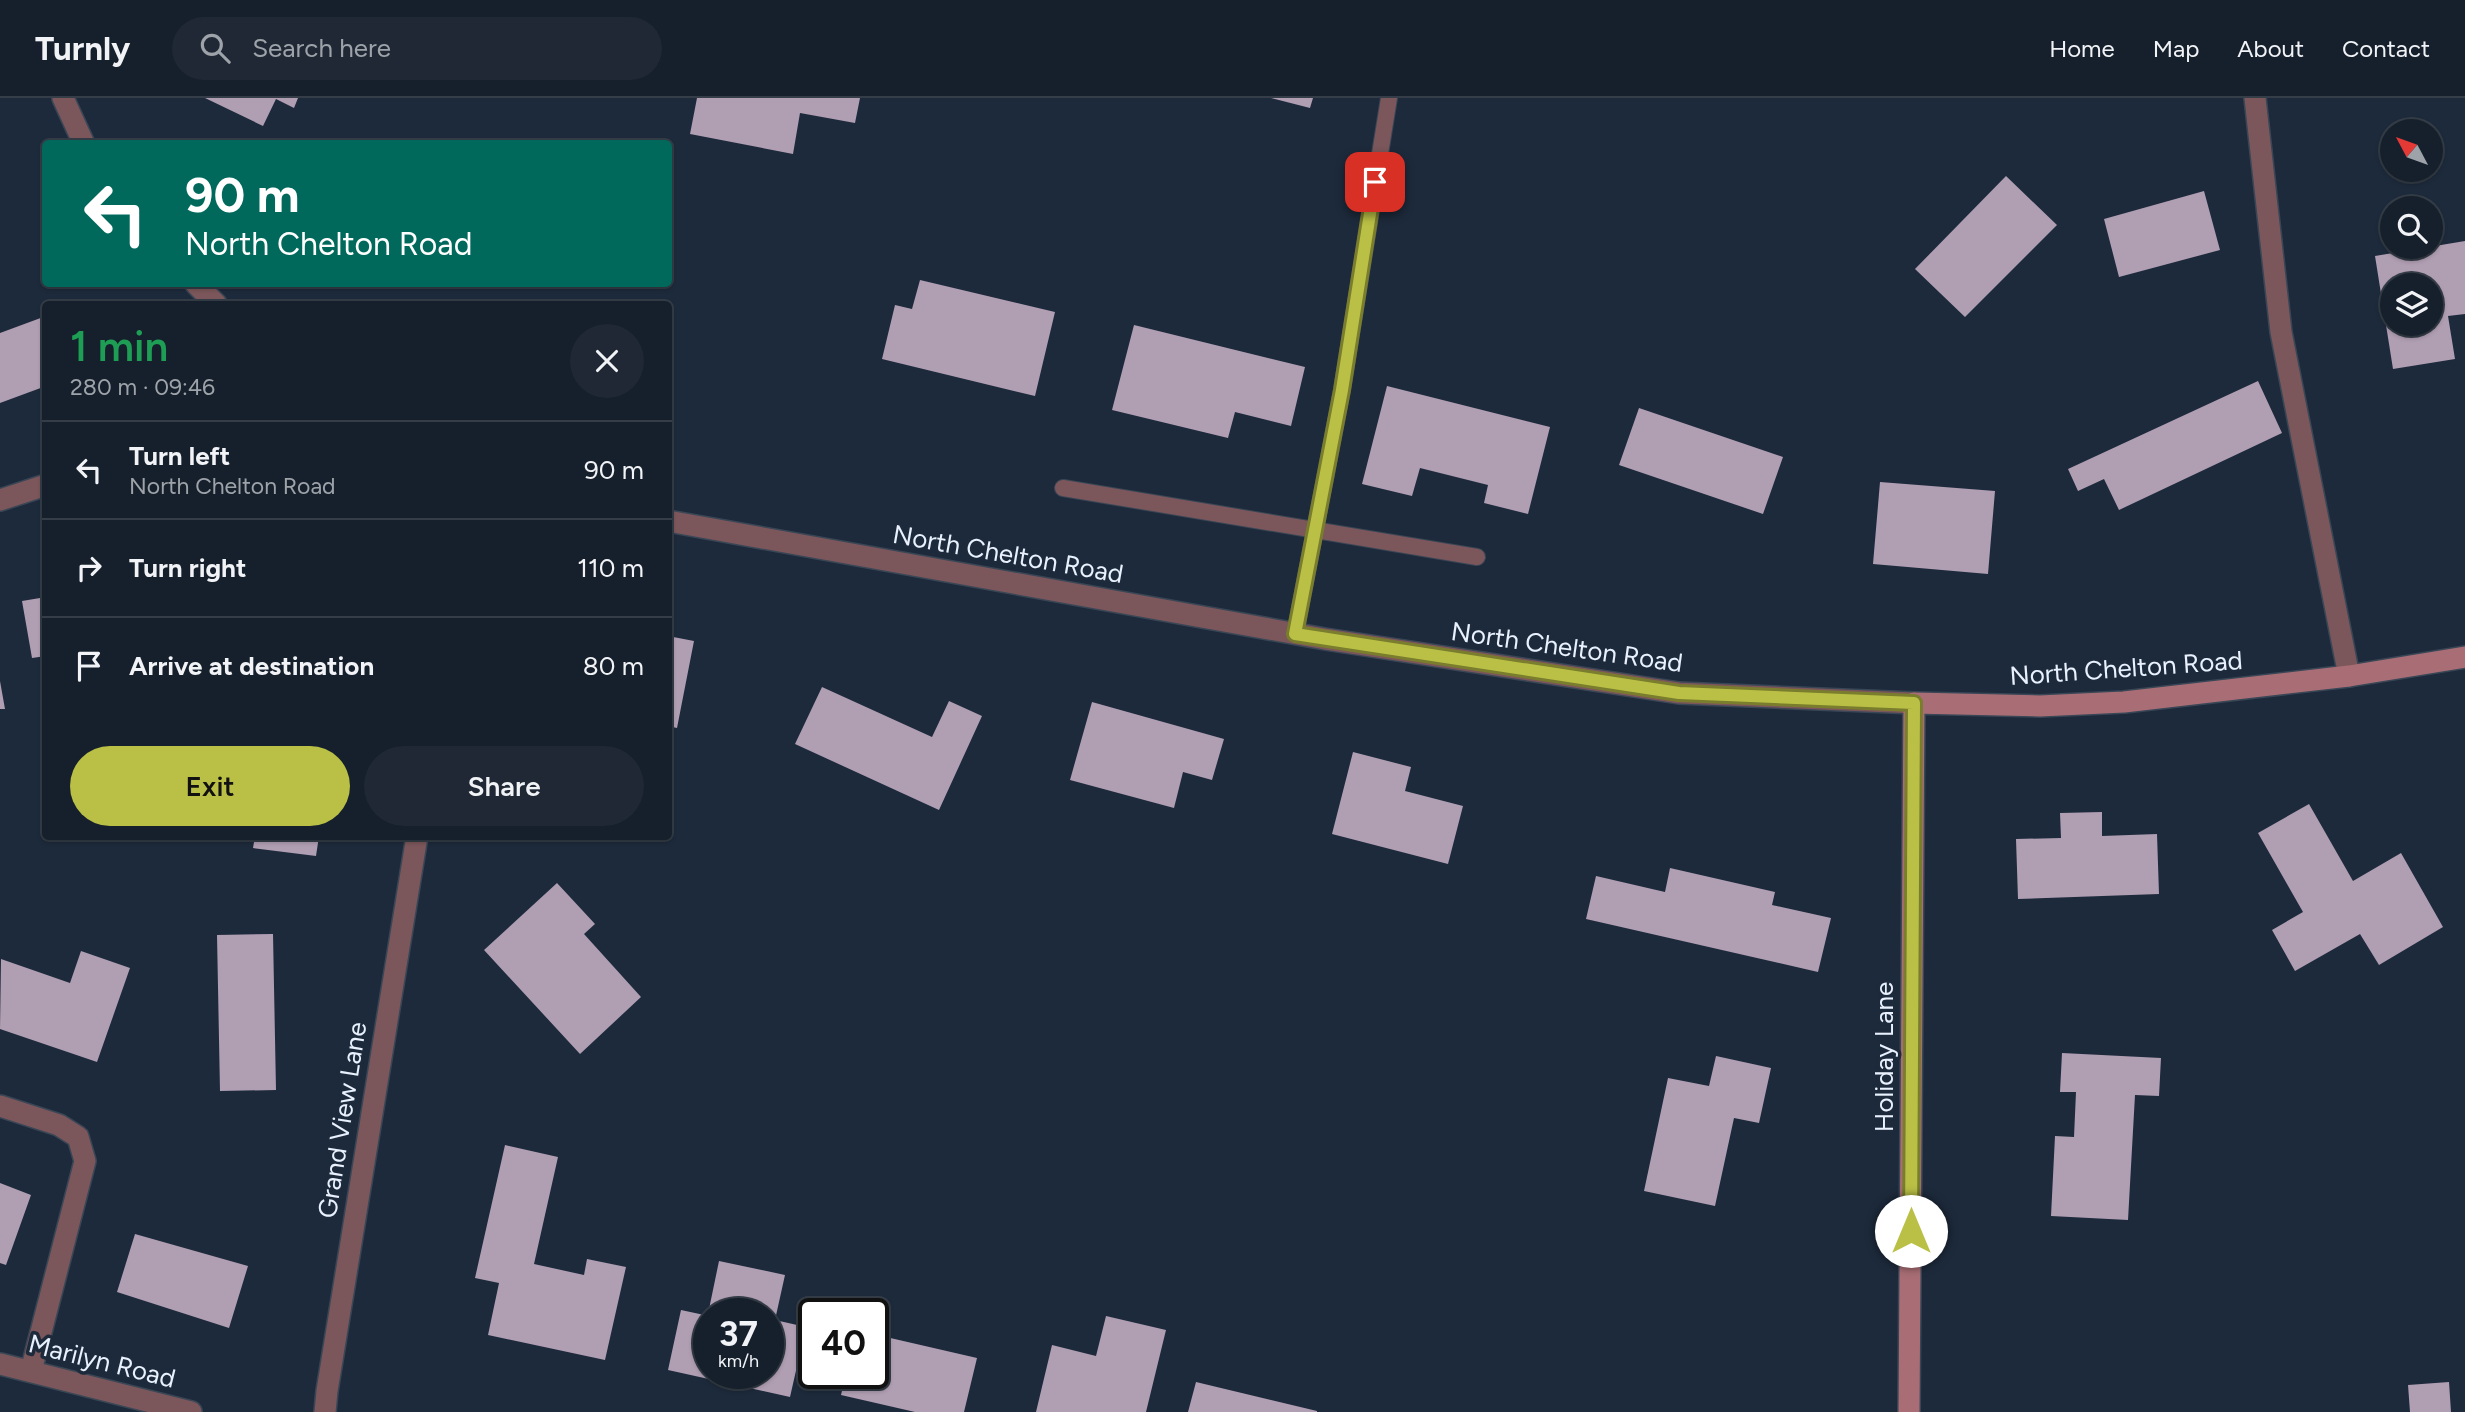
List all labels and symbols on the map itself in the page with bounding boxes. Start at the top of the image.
north arrow [2380,119,2443,182]
pin [1345,152,1405,212]
street label: North Chelton Road [890,518,1126,590]
street label: North Chelton Road [1449,615,1685,679]
street label: North Chelton Road [2008,644,2244,692]
street label: Holiday Lane [1868,982,1900,1132]
street label: Grand View Lane [311,1020,373,1220]
position arrow [1874,1194,1948,1268]
speed limit sign: 40 [798,1298,889,1389]
street label: Marilyn Road [25,1327,179,1395]

